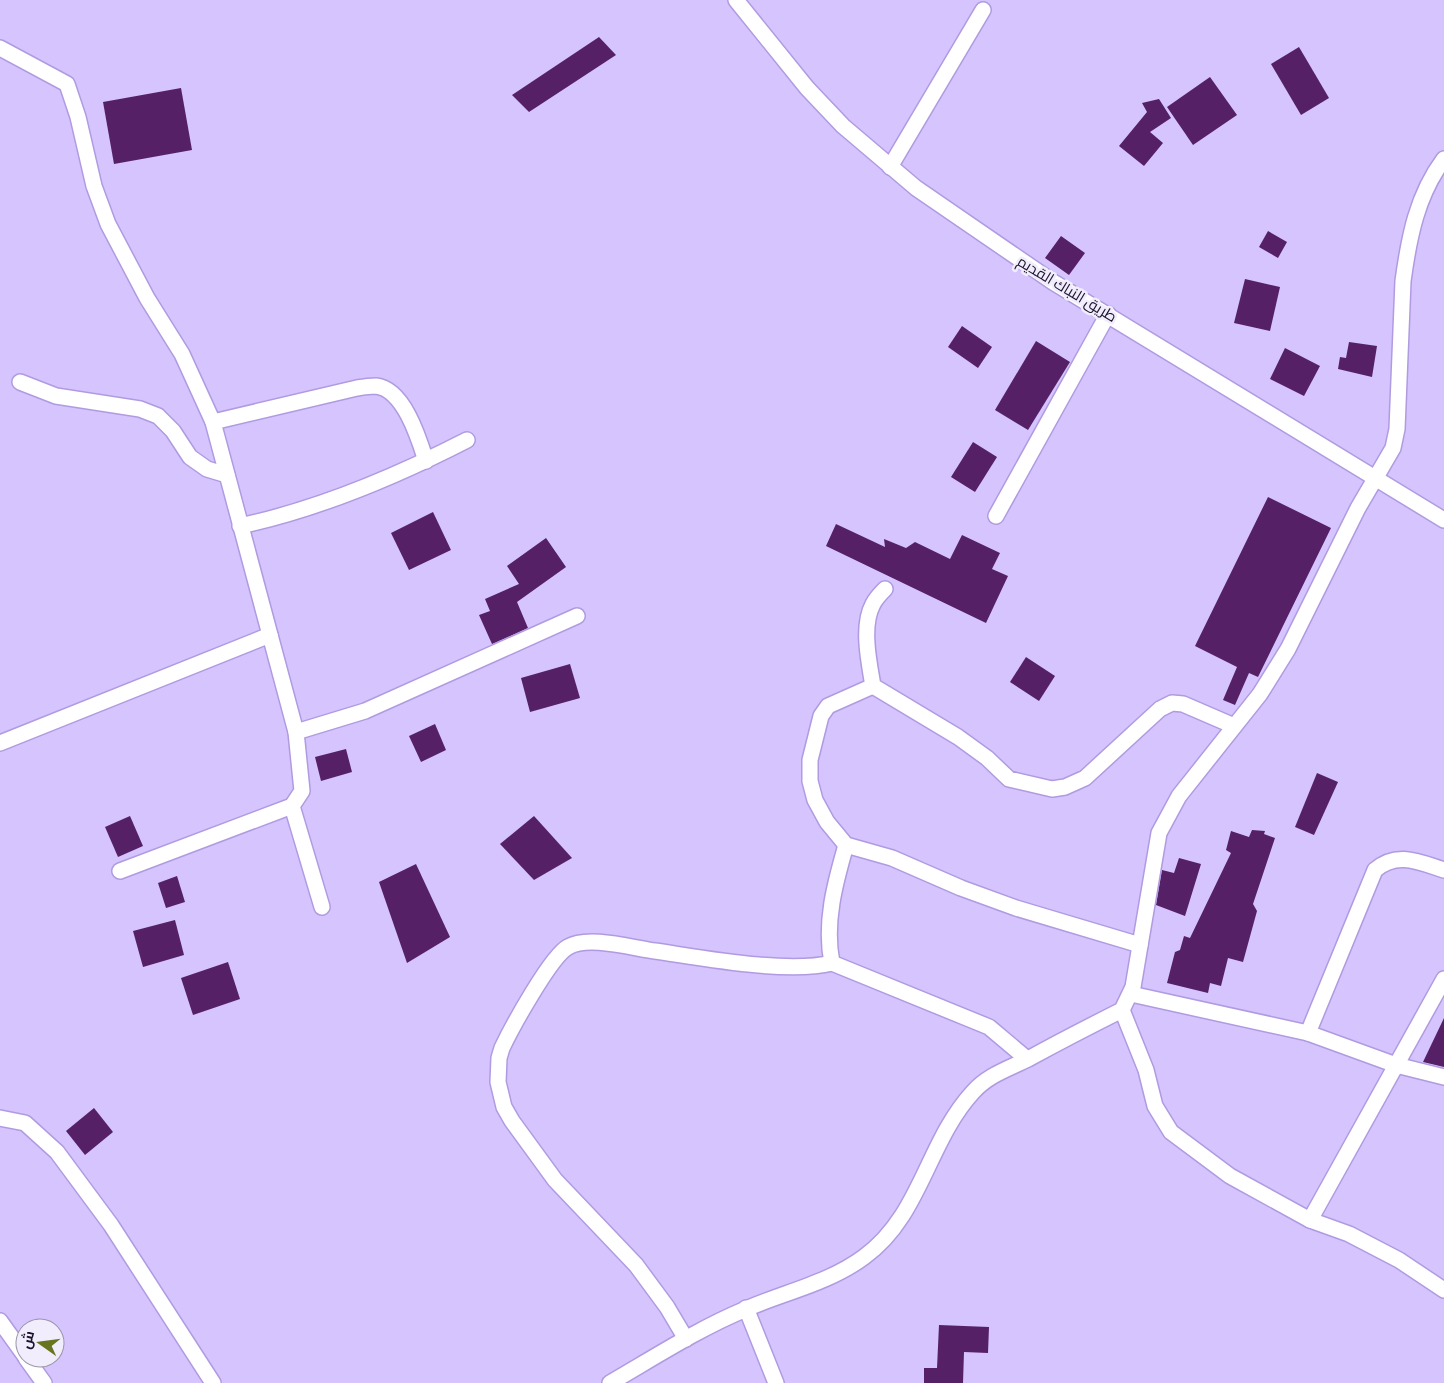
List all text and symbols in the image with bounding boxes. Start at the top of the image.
street label: طريق النباك القديم [1013,251,1121,328]
north arrow [15,1318,65,1368]
text: ش [16,1329,40,1351]

